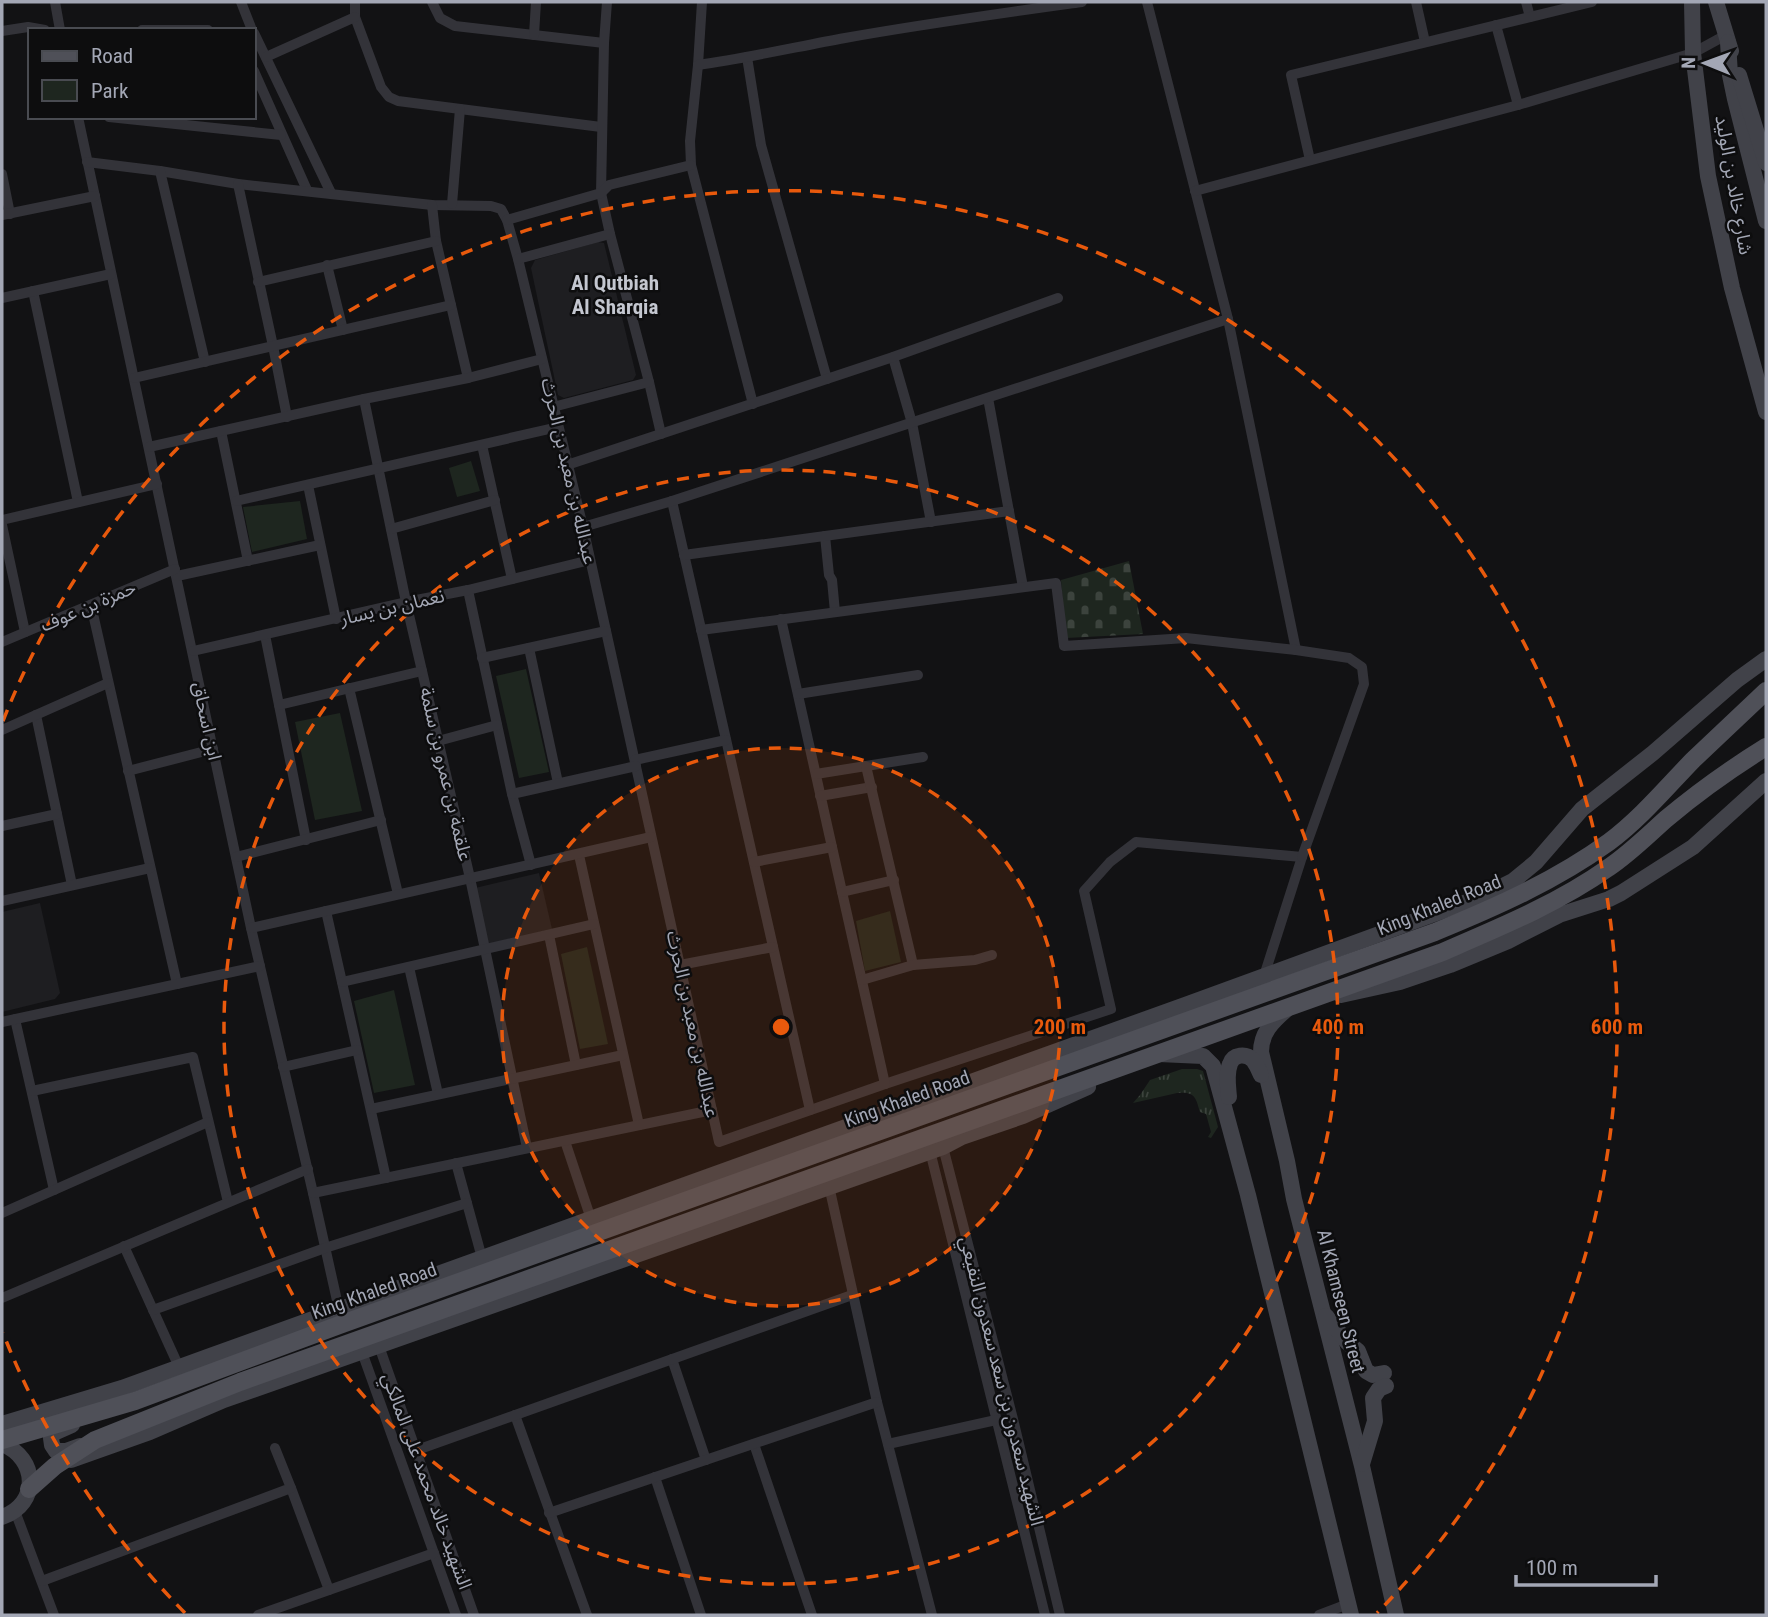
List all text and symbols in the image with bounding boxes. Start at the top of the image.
legend [28,28,256,119]
north arrow [1670,28,1740,98]
text: Road [91,44,133,68]
text: N [1677,57,1700,69]
text: Park [91,79,129,103]
street label: شارع خالد بن الوليد [1708,113,1758,257]
district label: Al Qutbiah Al Sharqia [571,271,659,319]
street label: عبدالله بن معبد بن الحرث [536,376,602,566]
street label: حمزة بن عوف [37,576,139,636]
street label: نعمان بن يسار [337,584,447,630]
street label: ابن اسحاق [187,680,227,762]
street label: علقمة بن عمرو بن سلمة [415,685,477,863]
street label: King Khaled Road [1374,870,1504,940]
street label: عبدالله بن معبد بن الحرث [662,928,724,1120]
centre of rings [769,1015,793,1039]
text: 200 m [1034,1015,1086,1039]
text: 400 m [1312,1015,1364,1039]
text: 600 m [1591,1015,1643,1039]
street label: King Khaled Road [841,1066,973,1132]
street label: Al Khamseen Street [1312,1227,1370,1375]
street label: الشهيد سعدون بن سعد سعدون النفيعي [952,1234,1049,1529]
street label: King Khaled Road [308,1258,440,1324]
street label: الشهيد خالد محمد على المالكي [374,1370,477,1594]
scale bar [1516,1544,1656,1588]
text: 100 m [1526,1556,1578,1580]

